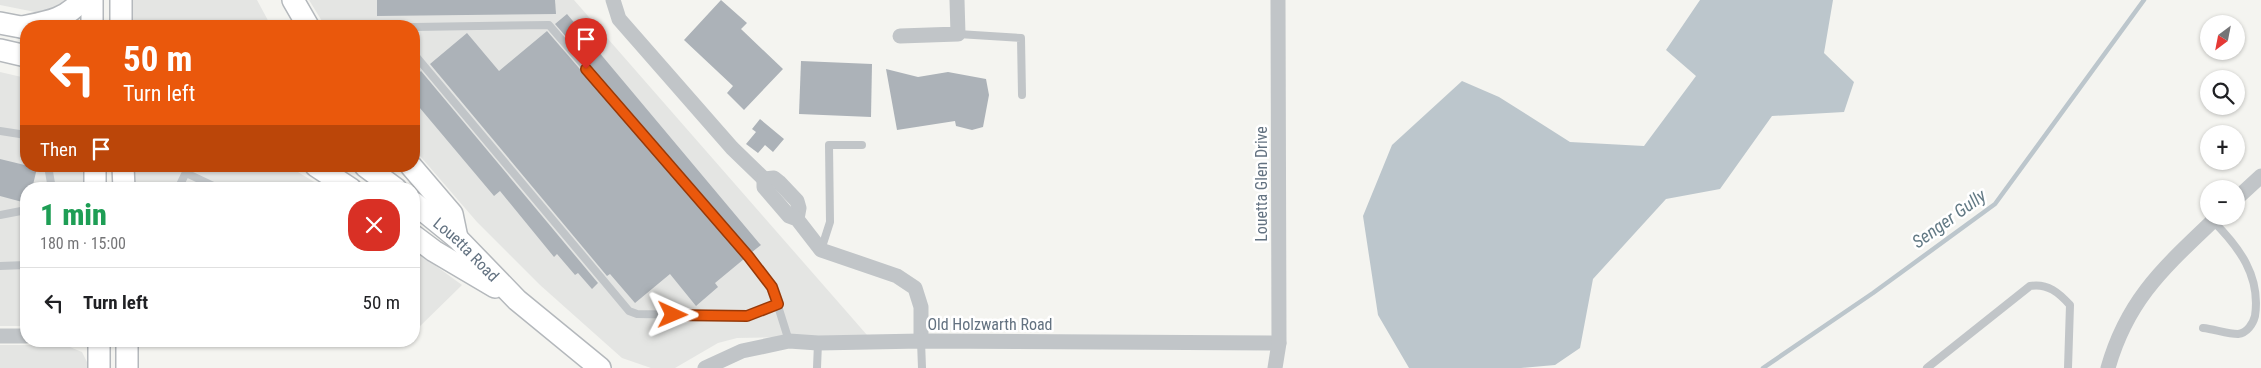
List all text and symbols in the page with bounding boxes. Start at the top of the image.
north arrow [2200,15,2245,60]
map controls [2200,15,2245,225]
pin [565,18,607,69]
icon: arrive [572,25,600,53]
text: 50 m [123,39,192,80]
icon: left [40,40,105,105]
button: search [2200,70,2245,115]
text: Turn left [123,81,195,106]
button: + [2200,125,2245,170]
street label: Louetta Glen Drive [1252,126,1271,242]
icon: arrive [87,135,115,163]
text: Then [40,138,77,161]
button: − [2200,180,2245,225]
water label: Senger Gully [1908,184,1990,252]
text: 1 min [40,197,107,232]
button: close [348,199,400,251]
street label: Louetta Road [429,214,503,286]
text: 180 m · 15:00 [40,234,126,253]
position arrow [646,288,698,340]
icon: left [40,289,68,317]
text: Turn left [83,291,148,314]
text: 50 m [363,291,400,314]
street label: Old Holzwarth Road [927,315,1053,334]

